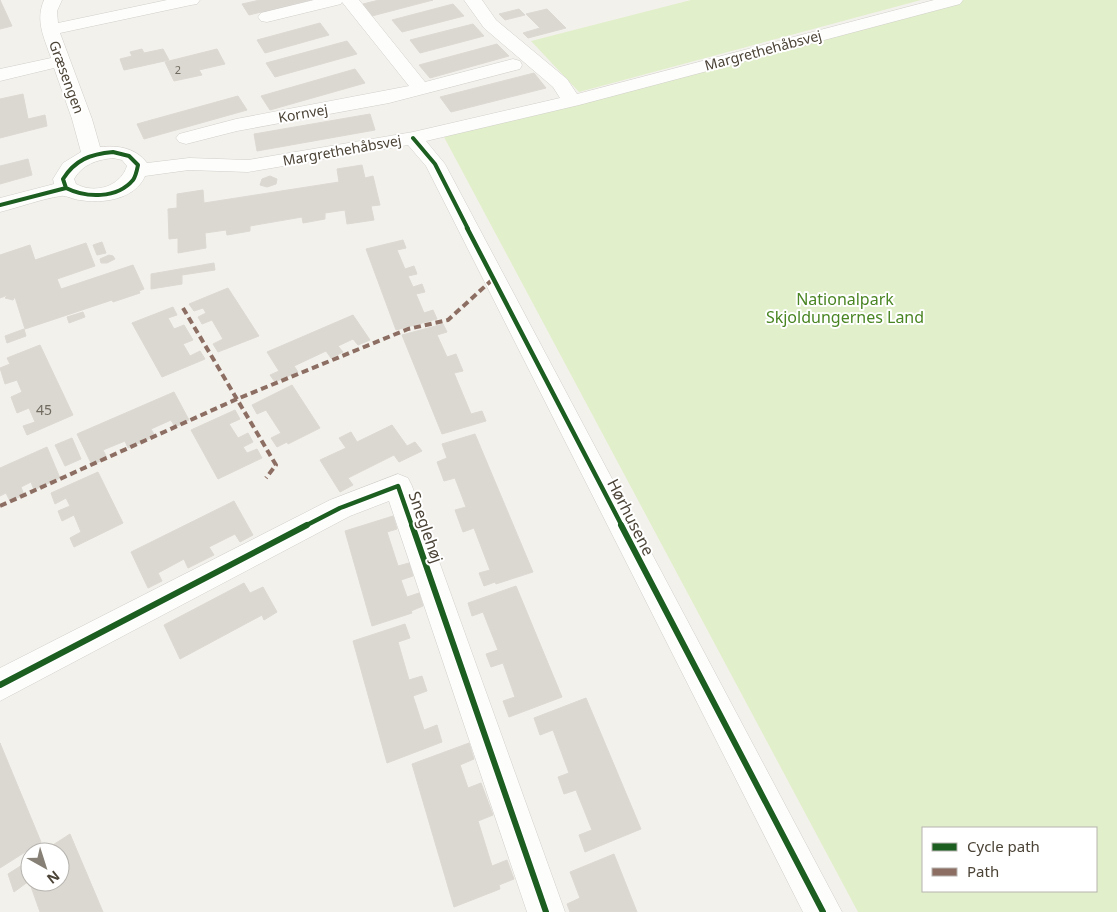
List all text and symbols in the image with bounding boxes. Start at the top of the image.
street label: Margrethehåbsvej [702,25,824,75]
street label: Græsengen [45,38,89,116]
house number: 2 [175,62,181,77]
street label: Kornvej [277,99,329,127]
street label: Margrethehåbsvej [281,130,403,170]
park label: Nationalpark Skjoldungernes Land [766,288,924,328]
house number: 45 [36,400,52,419]
street label: Hørhusene [602,475,660,559]
street label: Sneglehøj [403,488,449,566]
legend [922,827,1097,892]
text: Cycle path [967,836,1040,856]
north arrow [20,842,70,892]
text: Path [967,861,999,881]
text: N [43,867,64,888]

